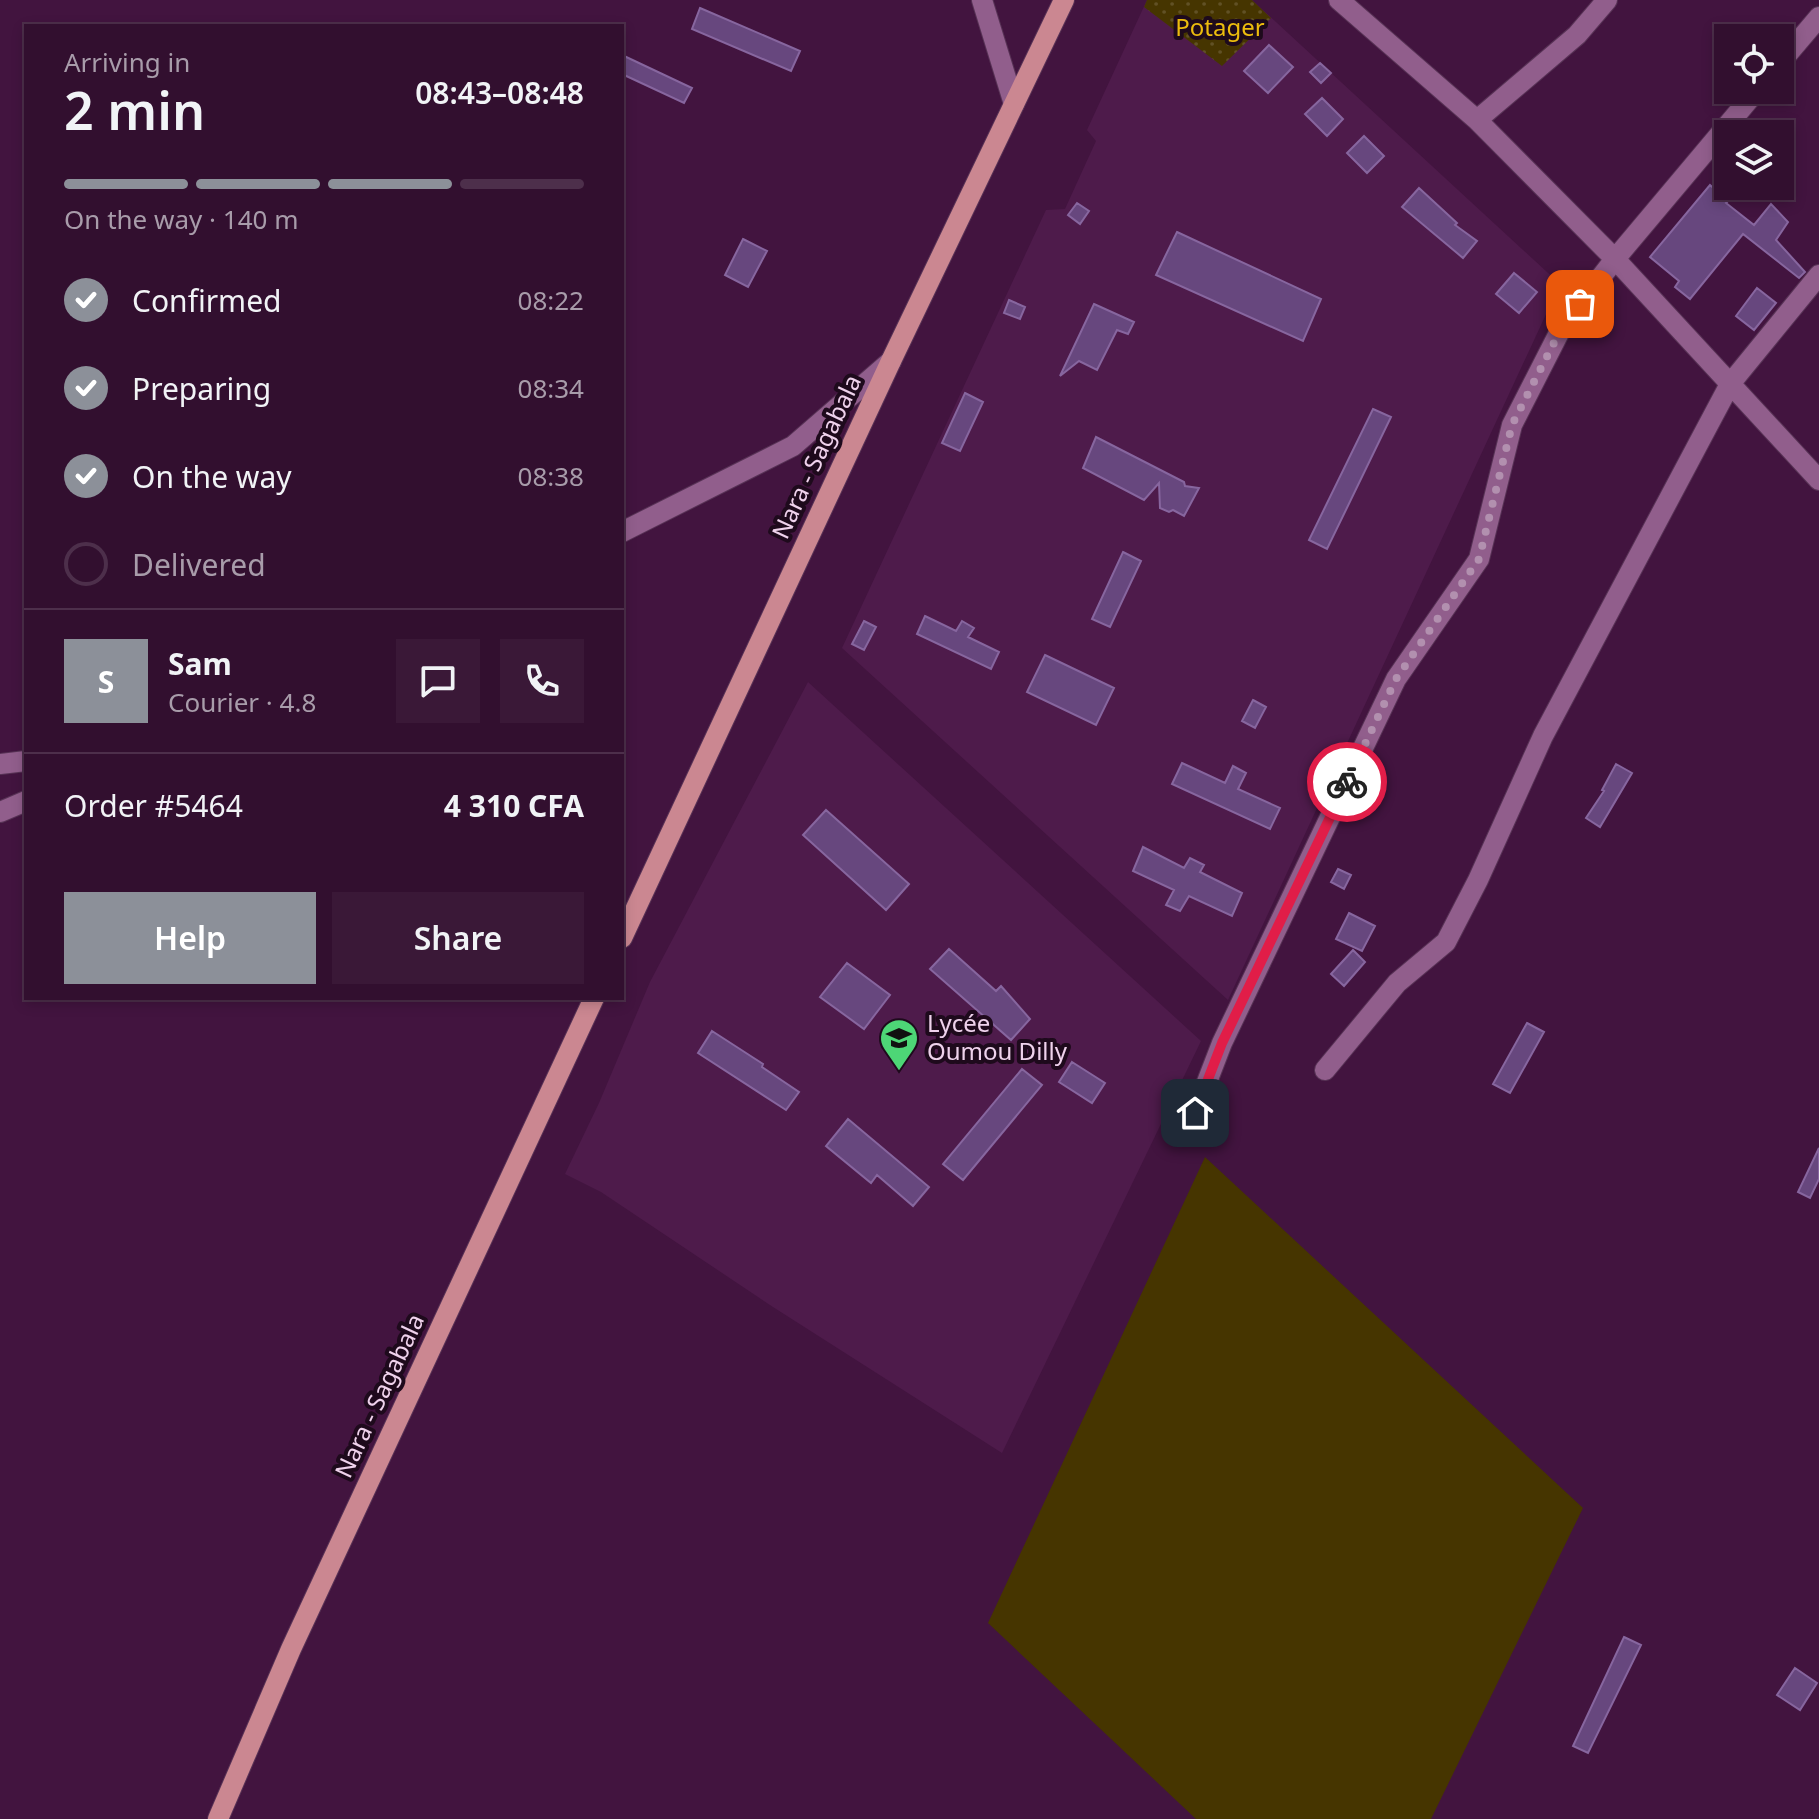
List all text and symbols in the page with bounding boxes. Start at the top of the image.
park label: Potager [1175,10,1265,43]
map controls [1714,24,1794,200]
button: locate [1714,24,1794,104]
text: Arriving in [64,44,190,80]
text: 08:43–08:48 [415,72,584,113]
text: 2 min [64,74,205,145]
button: layers [1714,120,1794,200]
text: On the way · 140 m [64,201,298,237]
pin [1546,270,1614,338]
icon: check [64,278,108,322]
text: Confirmed [132,280,282,321]
text: 08:22 [518,282,584,318]
icon: bag [1558,282,1602,326]
icon: check [64,366,108,410]
text: Preparing [132,368,271,409]
street label: Nara - Sagabala [763,369,868,544]
text: 08:34 [518,370,584,406]
icon: check [64,454,108,498]
text: On the way [132,456,292,497]
text: 08:38 [518,458,584,494]
text: Delivered [132,544,266,585]
button: chat [396,639,480,723]
button: phone [500,639,584,723]
text: Sam [168,643,232,684]
text: S [98,661,114,702]
text: Courier · 4.8 [168,684,316,720]
courier [1307,742,1387,822]
icon: bike [1325,760,1369,804]
text: Order #5464 [64,785,243,826]
text: 4 310 CFA [444,785,584,826]
button: Help [64,892,316,984]
button: Share [332,892,584,984]
place label: Lycée Oumou Dilly [927,1006,1068,1067]
school or university icon: Lycée Oumou Dilly [878,1017,920,1072]
pin [1161,1079,1229,1147]
icon: home [1173,1091,1217,1135]
street label: Nara - Sagabala [326,1308,431,1483]

